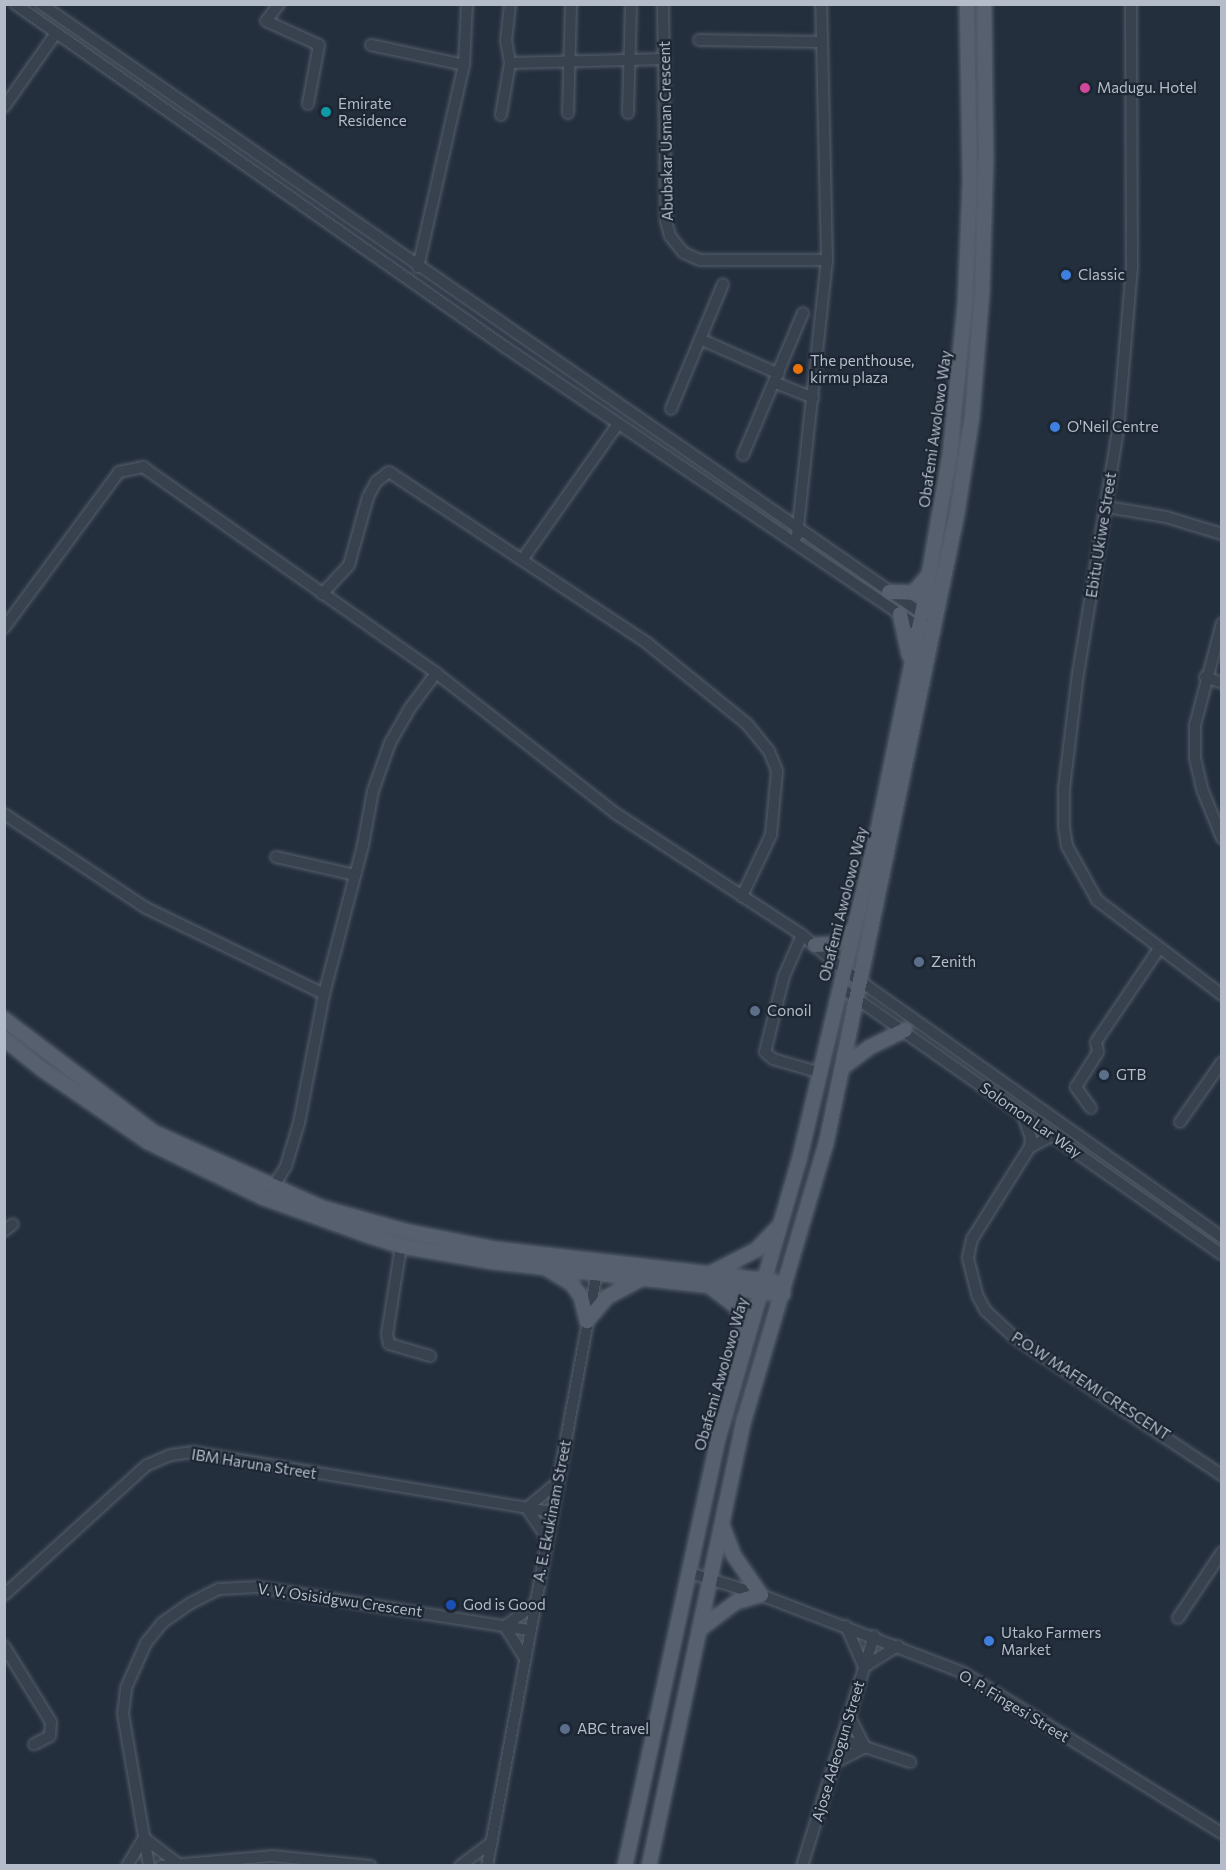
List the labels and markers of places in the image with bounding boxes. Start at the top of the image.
place label: Madugu. Hotel [1097,79,1197,97]
marker: Madugu. Hotel [1078,81,1092,95]
place label: Emirate Residence [338,94,407,129]
marker: Emirate Residence [319,105,333,119]
place label: Classic [1078,266,1125,284]
marker: Classic [1059,268,1073,282]
place label: The penthouse, kirmu plaza [810,351,915,386]
marker: The penthouse, kirmu plaza [791,362,805,376]
place label: O'Neil Centre [1067,418,1159,436]
marker: O'Neil Centre [1048,420,1062,434]
place label: Zenith [931,953,976,971]
marker: Zenith [912,955,926,969]
place label: Conoil [767,1002,811,1020]
marker: Conoil [748,1004,762,1018]
place label: GTB [1116,1066,1146,1084]
marker: GTB [1097,1068,1111,1082]
place label: God is Good [463,1596,546,1614]
marker: God is Good [444,1598,458,1612]
place label: Utako Farmers Market [1001,1623,1101,1658]
marker: Utako Farmers Market [982,1634,996,1648]
place label: ABC travel [577,1720,649,1738]
marker: ABC travel [558,1722,572,1736]

